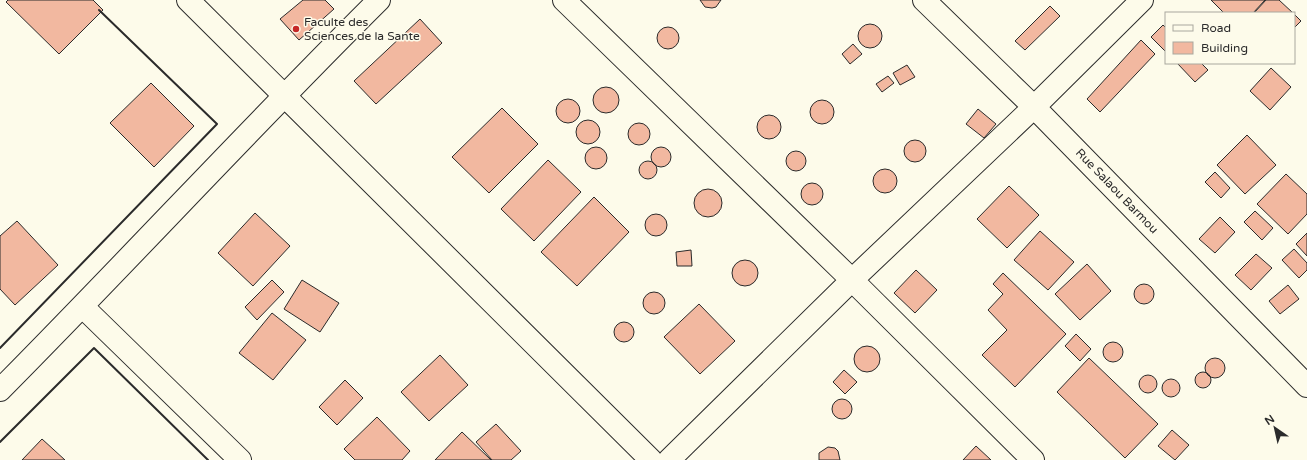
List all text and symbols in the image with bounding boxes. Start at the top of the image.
legend [1165,12,1295,64]
place label: Faculte des Sciences de la Sante [304,15,420,43]
text: Road [1201,21,1231,35]
marker: Faculte des Sciences de la Sante [291,24,301,34]
text: Building [1201,41,1248,55]
street label: Rue Salaou Barmou [1073,146,1161,236]
north arrow [1255,408,1295,448]
text: N [1262,412,1277,428]

